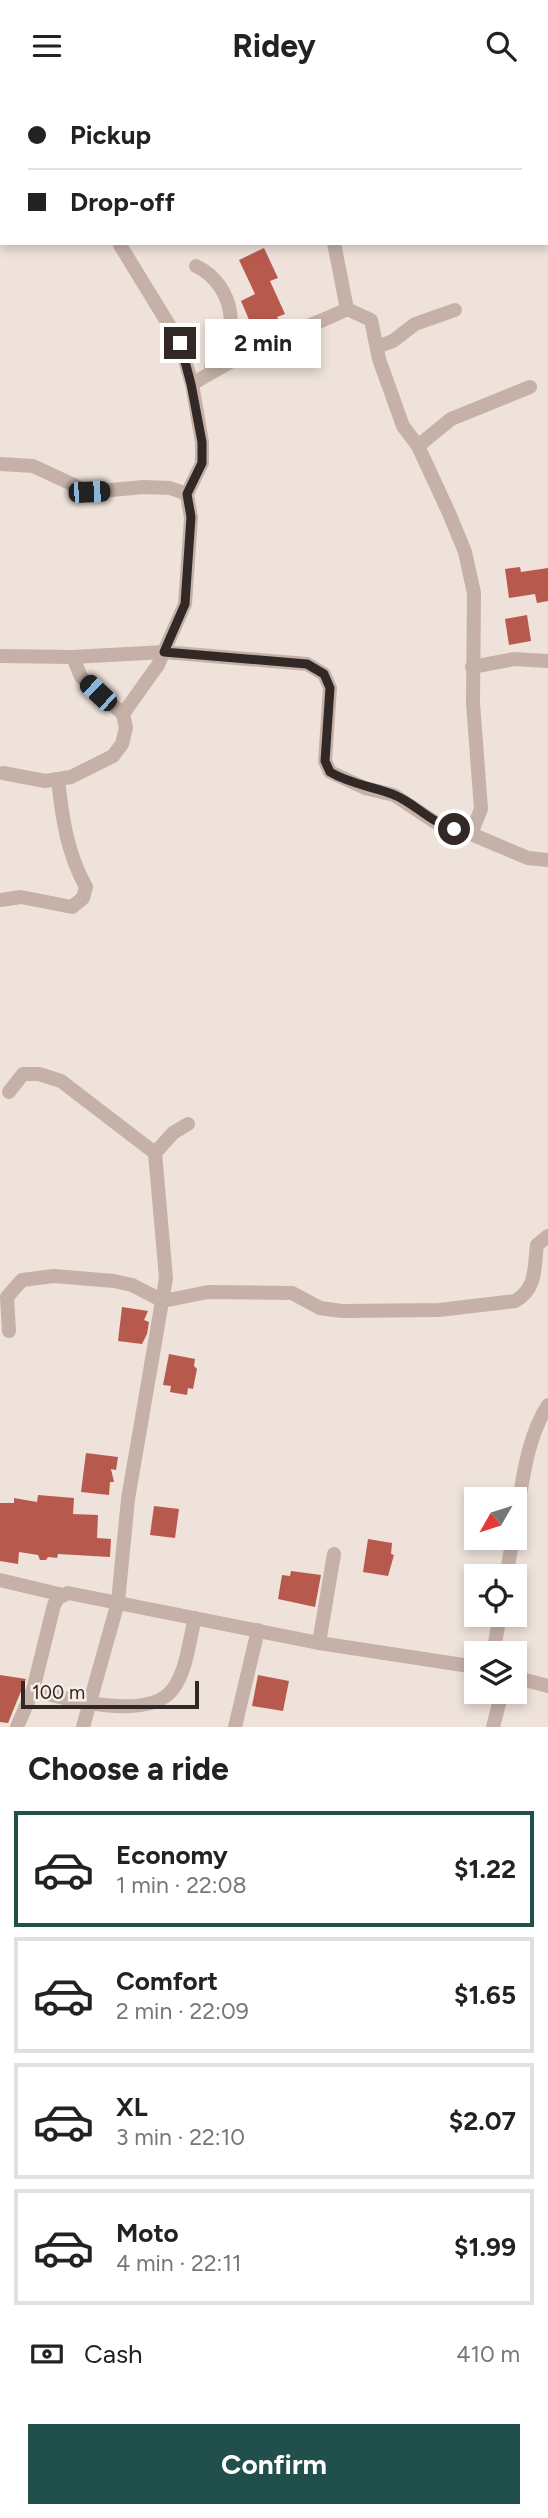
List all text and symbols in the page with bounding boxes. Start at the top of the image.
icon: menu [28,27,66,65]
text: Ridey [232,27,316,65]
icon: search [482,27,520,65]
text: Pickup [70,119,151,151]
text: Drop-off [70,186,175,218]
callout: 2 min [204,319,320,367]
route end [164,327,196,359]
text: 2 min [234,329,292,357]
car [68,481,111,503]
car [76,671,121,715]
route start [438,813,470,845]
north arrow [464,1487,527,1551]
map controls [464,1487,527,1704]
button: locate [464,1564,527,1627]
button: layers [464,1641,527,1704]
scale bar [21,1678,200,1710]
text: 100 m [32,1681,85,1704]
text: Choose a ride [28,1750,229,1788]
icon: car [32,1838,95,1901]
text: Economy [116,1839,228,1871]
text: $1.22 [454,1853,516,1885]
text: 1 min · 22:08 [116,1871,247,1899]
icon: car [32,1964,95,2027]
text: Comfort [116,1965,218,1997]
text: $1.65 [454,1979,516,2011]
text: 2 min · 22:09 [116,1997,249,2025]
icon: car [32,2090,95,2153]
text: XL [116,2091,148,2123]
text: $2.07 [449,2105,516,2137]
text: 3 min · 22:10 [116,2123,245,2151]
icon: car [32,2216,95,2279]
text: Moto [116,2217,179,2249]
text: $1.99 [454,2231,516,2263]
text: 4 min · 22:11 [116,2249,241,2277]
icon: cash [28,2335,66,2373]
text: Cash [84,2338,143,2370]
text: 410 m [456,2340,520,2368]
button: Confirm [28,2424,520,2504]

